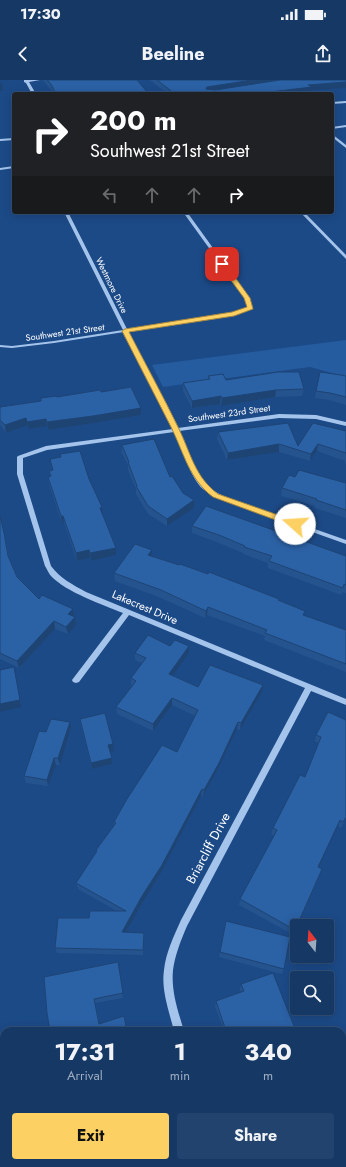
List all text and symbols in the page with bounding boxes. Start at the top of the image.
text: 17:30 [20,3,61,25]
text: Beeline [141,41,205,67]
icon: back [12,43,34,65]
icon: share [312,43,334,65]
text: 200 m [90,100,177,141]
icon: right [24,108,76,160]
text: Southwest 21st Street [90,138,249,164]
icon: left [99,184,121,206]
icon: ahead [141,184,163,206]
icon: ahead [183,184,205,206]
icon: right [225,184,247,206]
pin [205,247,239,281]
icon: arrive [211,253,233,275]
street label: Westmore Drive [93,255,131,316]
street label: Southwest 21st Street [25,320,106,344]
street label: Southwest 23rd Street [187,401,272,425]
position arrow [274,503,316,545]
street label: Lakecrest Drive [110,586,181,628]
street label: Briarcliff Drive [181,809,235,887]
north arrow [290,919,334,963]
map controls [290,919,334,1015]
button: search [290,971,334,1015]
text: 17:31 [54,1034,116,1069]
text: 1 [174,1034,186,1069]
text: 340 [244,1034,292,1069]
text: Arrival [67,1066,103,1085]
text: min [170,1066,190,1085]
text: m [263,1066,273,1085]
button: Exit [12,1113,169,1159]
button: Share [177,1113,334,1159]

